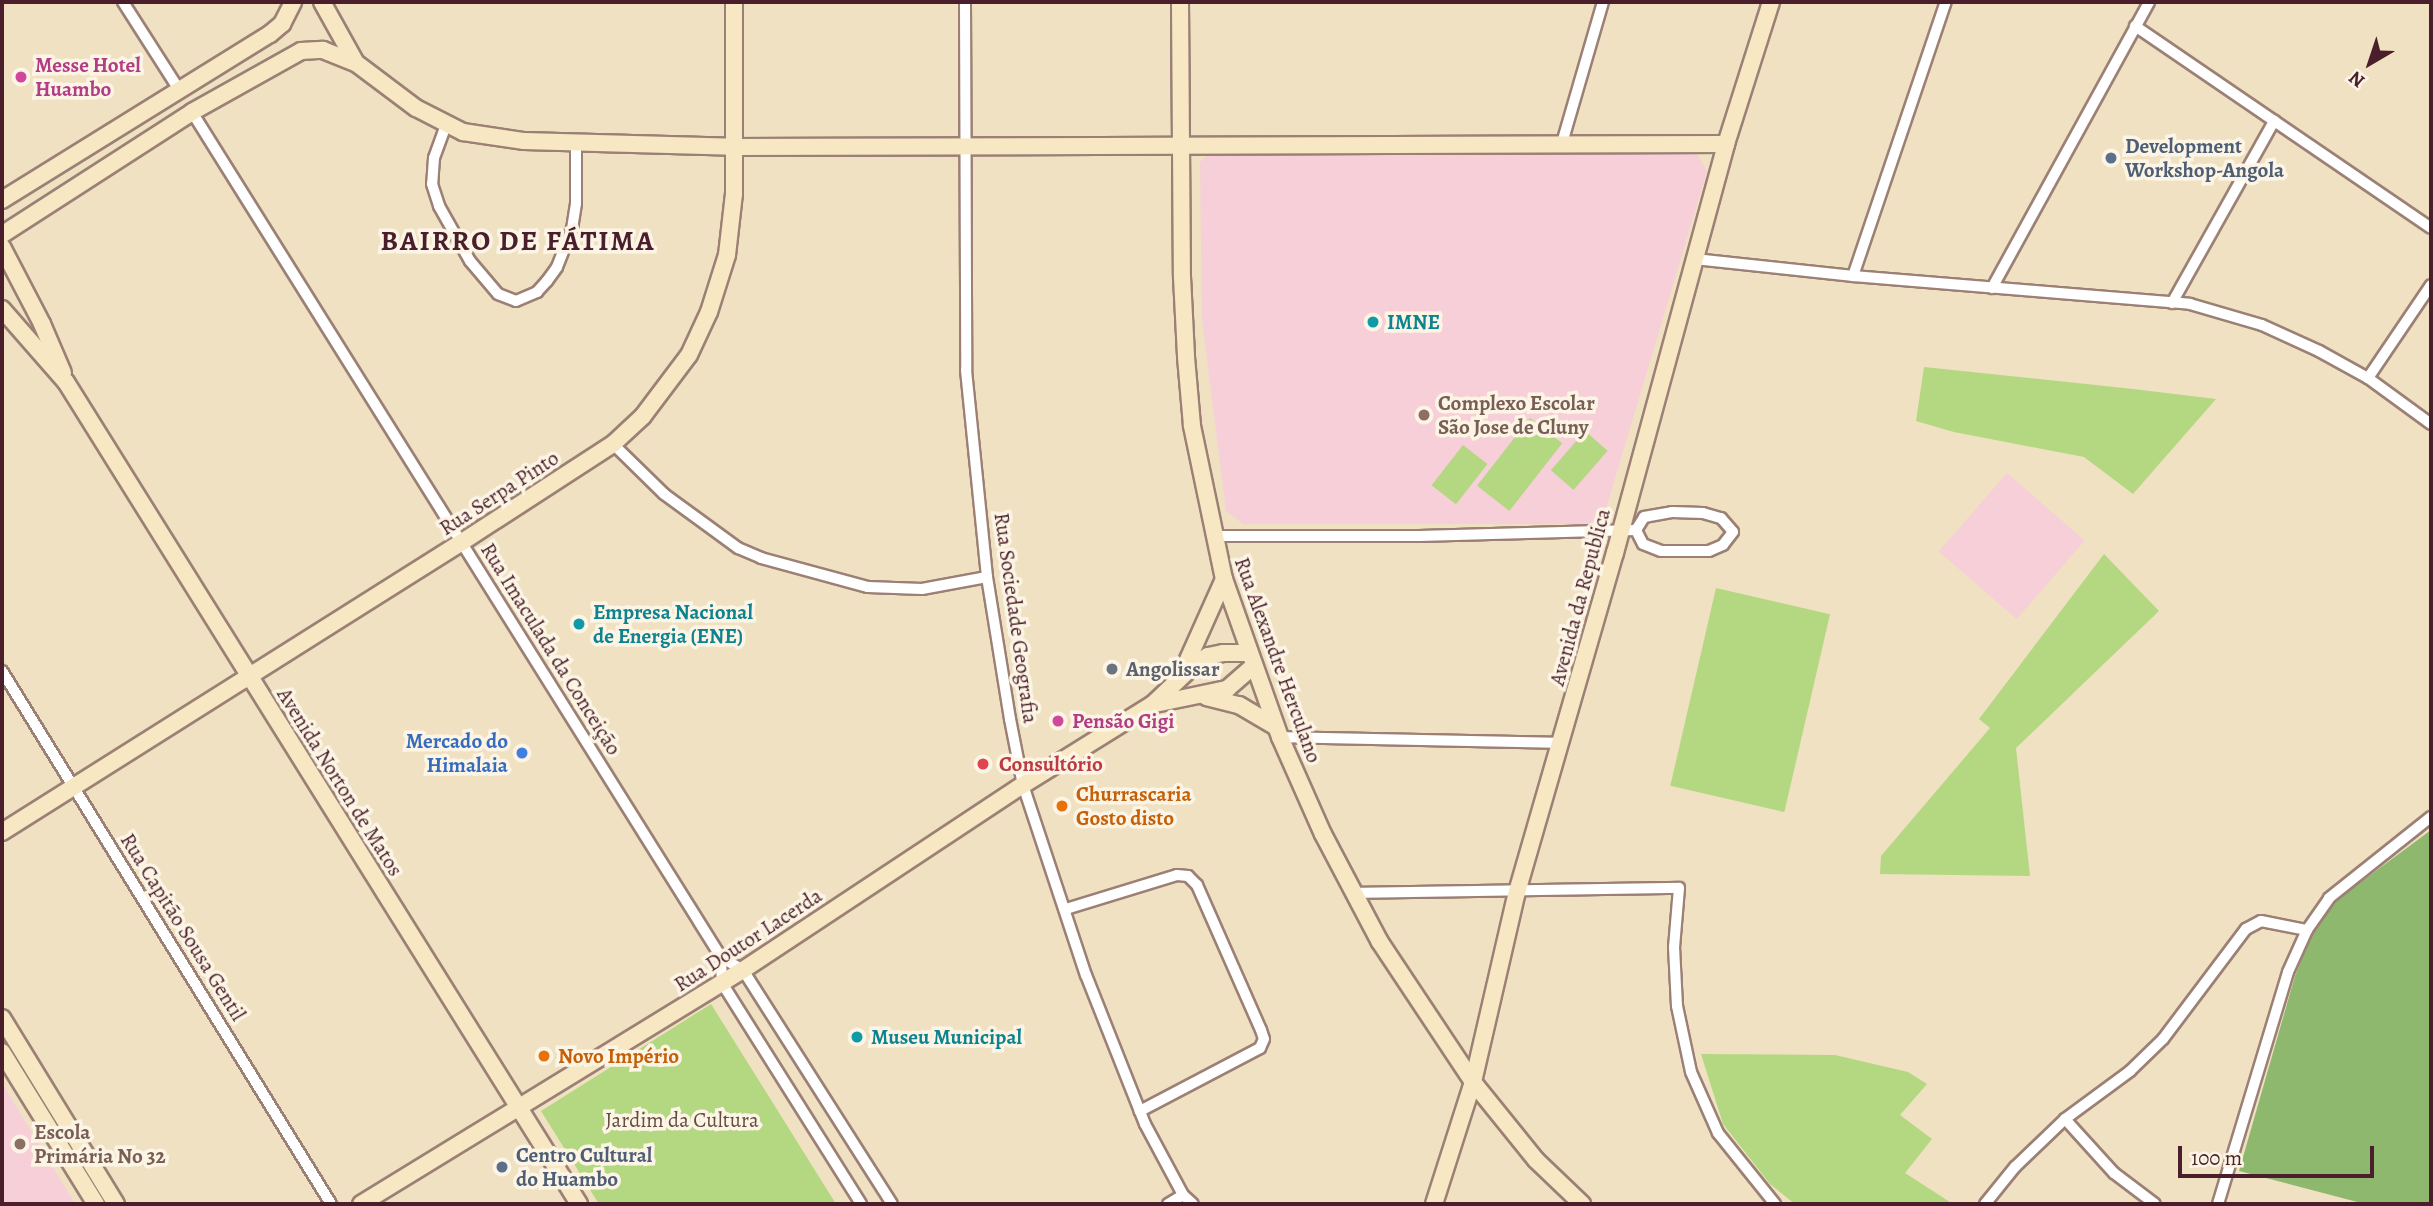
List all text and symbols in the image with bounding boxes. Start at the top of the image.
north arrow [2335,28,2405,98]
place label: Messe Hotel Huambo [35,52,141,102]
text: N [2343,65,2370,94]
marker: Messe Hotel Huambo [13,69,29,85]
place label: Development Workshop-Angola [2125,133,2284,183]
marker: Development Workshop-Angola [2103,150,2119,166]
district label: BAIRRO DE FÁTIMA [382,224,654,258]
place label: IMNE [1387,309,1440,335]
marker: IMNE [1365,314,1381,330]
place label: Complexo Escolar São Jose de Cluny [1438,390,1595,440]
marker: Complexo Escolar São Jose de Cluny [1416,407,1432,423]
street label: Rua Serpa Pinto [435,445,563,541]
street label: Avenida da Republica [1544,506,1616,688]
street label: Rua Sociedade Geografia [989,511,1043,725]
street label: Rua Imaculada da Conceição [475,538,627,760]
street label: Rua Alexandre Herculano [1229,554,1327,766]
place label: Empresa Nacional de Energia (ENE) [593,599,753,649]
marker: Empresa Nacional de Energia (ENE) [571,616,587,632]
place label: Angolissar [1126,656,1220,682]
marker: Angolissar [1104,661,1120,677]
street label: Avenida Norton de Matos [272,683,408,881]
place label: Pensão Gigi [1072,708,1174,734]
marker: Pensão Gigi [1050,713,1066,729]
place label: Mercado do Himalaia [406,728,508,778]
marker: Mercado do Himalaia [514,745,530,761]
place label: Consultório [999,751,1103,777]
marker: Consultório [973,754,993,774]
place label: Churrascaria Gosto disto [1076,781,1192,831]
marker: Churrascaria Gosto disto [1054,798,1070,814]
street label: Rua Capitão Sousa Gentil [115,829,251,1025]
street label: Rua Doutor Lacerda [669,883,827,997]
place label: Museu Municipal [871,1024,1022,1050]
marker: Museu Municipal [849,1029,865,1045]
place label: Novo Império [558,1043,679,1069]
marker: Novo Império [536,1048,552,1064]
park label: Jardim da Cultura [605,1107,759,1133]
place label: Escola Primária No 32 [34,1119,166,1169]
scale bar [2181,1132,2377,1176]
marker: Escola Primária No 32 [12,1136,28,1152]
place label: Centro Cultural do Huambo [516,1142,652,1192]
text: 100 m [2191,1144,2242,1172]
marker: Centro Cultural do Huambo [494,1159,510,1175]

